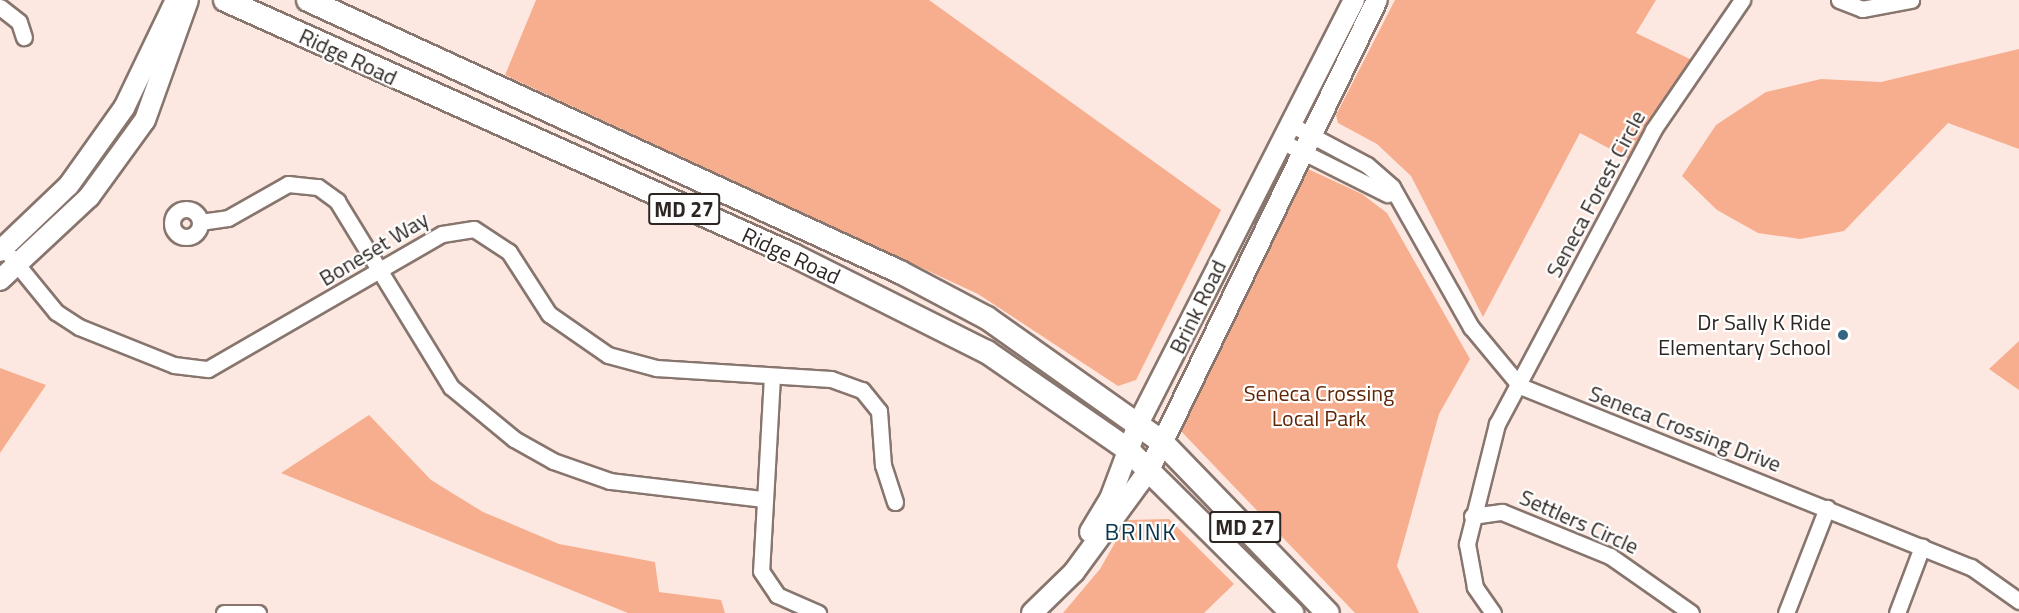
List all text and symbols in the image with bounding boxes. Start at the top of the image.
street label: Ridge Road [295,23,401,91]
street label: Seneca Forest Circle [1541,106,1651,282]
road number: MD 27 [648,191,720,227]
street label: Boneset Way [315,206,433,292]
street label: Ridge Road [738,222,844,290]
street label: Brink Road [1164,256,1232,358]
place label: Dr Sally K Ride Elementary School [1658,309,1831,360]
marker: Dr Sally K Ride Elementary School [1836,328,1850,342]
park label: Seneca Crossing Local Park [1244,380,1394,432]
street label: Seneca Crossing Drive [1585,380,1785,478]
street label: Settlers Circle [1516,484,1642,560]
road number: MD 27 [1209,509,1281,545]
district label: BRINK [1105,518,1177,546]

